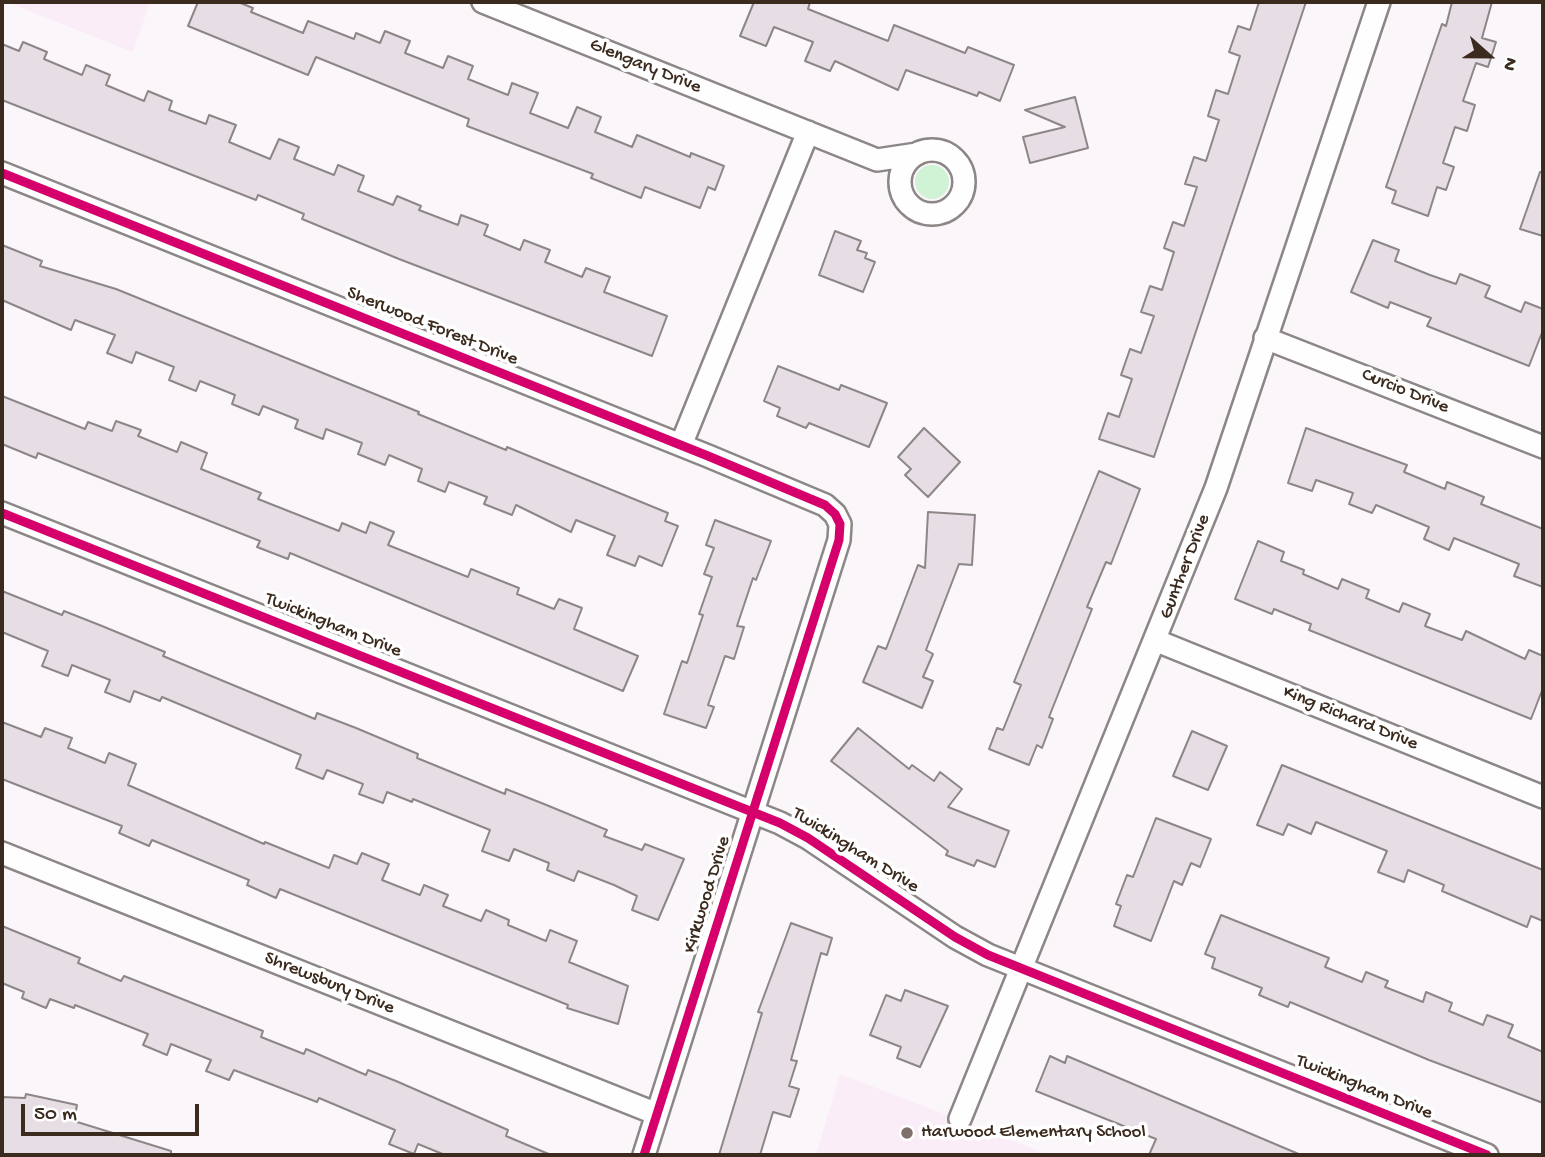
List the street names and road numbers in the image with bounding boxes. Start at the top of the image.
street label: Glengary Drive [586,34,704,100]
street label: Sherwood Forest Drive [343,282,521,372]
street label: Curcio Drive [1358,364,1452,420]
street label: Gunther Drive [1156,511,1216,623]
street label: Twickingham Drive [261,588,405,664]
street label: King Richard Drive [1279,681,1421,757]
street label: Twickingham Drive [787,803,923,899]
street label: Kirkwood Drive [679,834,737,956]
street label: Shrewsbury Drive [261,948,397,1020]
street label: Twickingham Drive [1292,1050,1436,1126]

